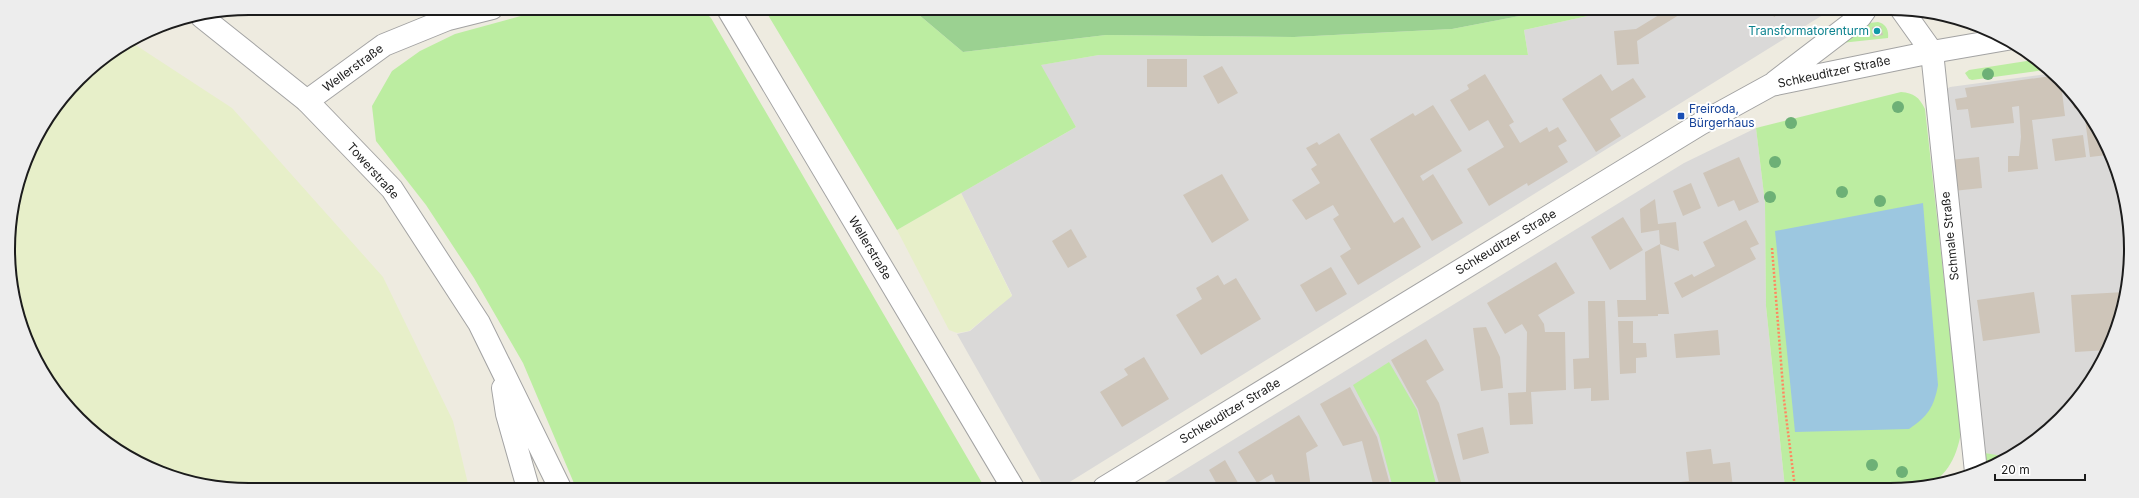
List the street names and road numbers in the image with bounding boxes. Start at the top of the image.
street label: Wellerstraße [319,41,386,95]
street label: Schkeuditzer Straße [1776,52,1892,91]
street label: Towerstraße [344,139,403,202]
street label: Schmale Straße [1937,191,1962,281]
street label: Schkeuditzer Straße [1453,206,1559,278]
street label: Wellerstraße [846,213,895,282]
street label: Schkeuditzer Straße [1177,375,1283,447]

